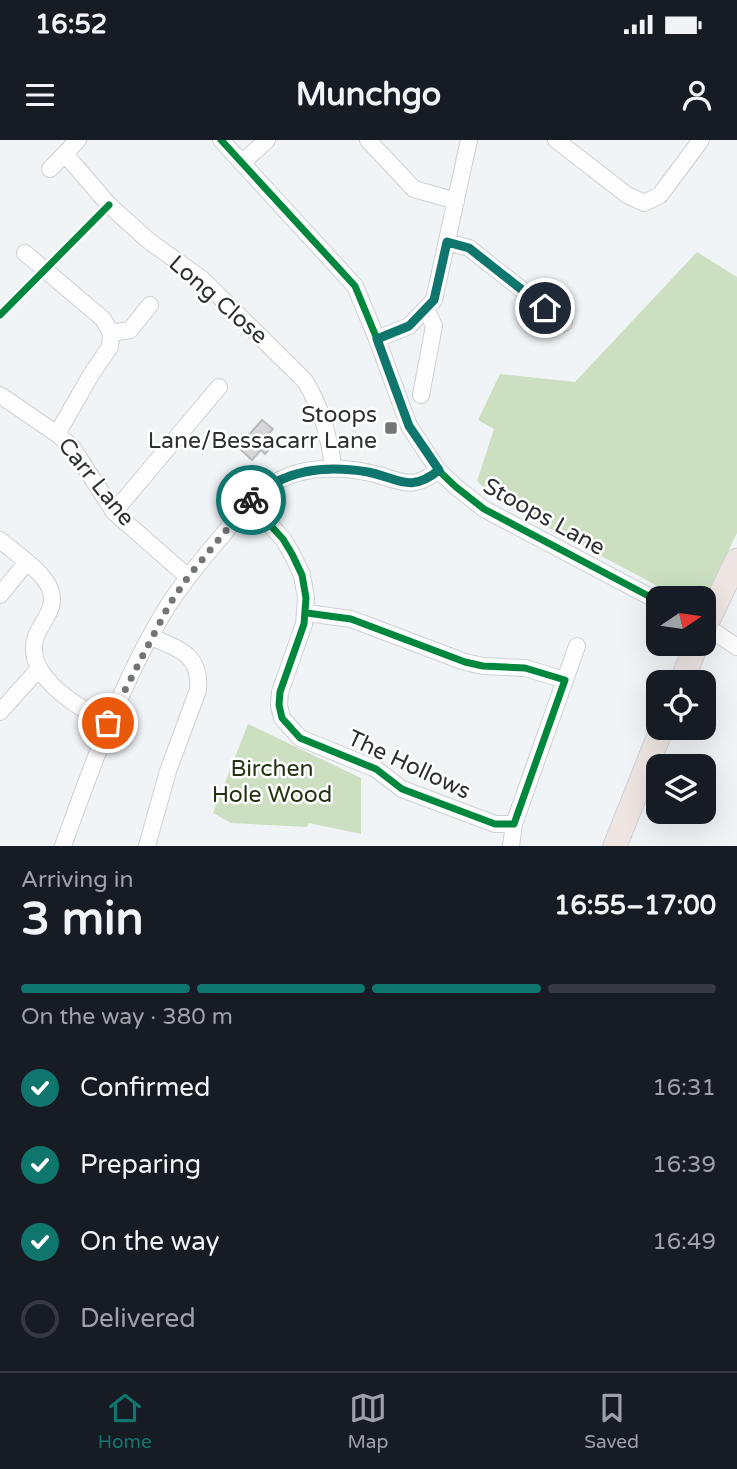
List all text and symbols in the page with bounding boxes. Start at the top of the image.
text: 16:52 [35,9,107,40]
icon: menu [21,76,59,114]
text: Munchgo [296,76,441,114]
icon: person [678,76,716,114]
street label: Long Close [163,250,273,350]
pin [515,278,575,338]
icon: home [526,289,564,327]
place label: Stoops Lane/Bessacarr Lane [148,401,377,455]
marker: Stoops Lane/Bessacarr Lane [383,420,399,436]
street label: Carr Lane [52,432,140,532]
courier [216,465,286,535]
street label: Stoops Lane [478,472,610,562]
icon: bike [232,481,270,519]
north arrow [646,586,716,656]
map controls [646,586,716,824]
button: locate [646,670,716,740]
pin [78,693,138,753]
icon: bag [89,704,127,742]
street label: The Hollows [343,724,475,806]
button: layers [646,754,716,824]
park label: Birchen Hole Wood [212,755,332,809]
text: Arriving in [21,866,134,894]
text: 16:55–17:00 [554,890,716,921]
text: 3 min [21,892,144,947]
text: On the way · 380 m [21,1003,233,1031]
icon: check [21,1069,59,1107]
text: Confirmed [80,1072,210,1103]
text: 16:31 [652,1074,716,1102]
icon: check [21,1146,59,1184]
text: Preparing [80,1149,201,1180]
text: 16:39 [652,1151,716,1179]
icon: check [21,1223,59,1261]
text: On the way [80,1226,220,1257]
text: 16:49 [652,1228,716,1256]
text: Delivered [80,1303,196,1334]
tab: Home [98,1389,152,1453]
tab: Map [347,1389,388,1453]
tab: Saved [584,1389,639,1453]

